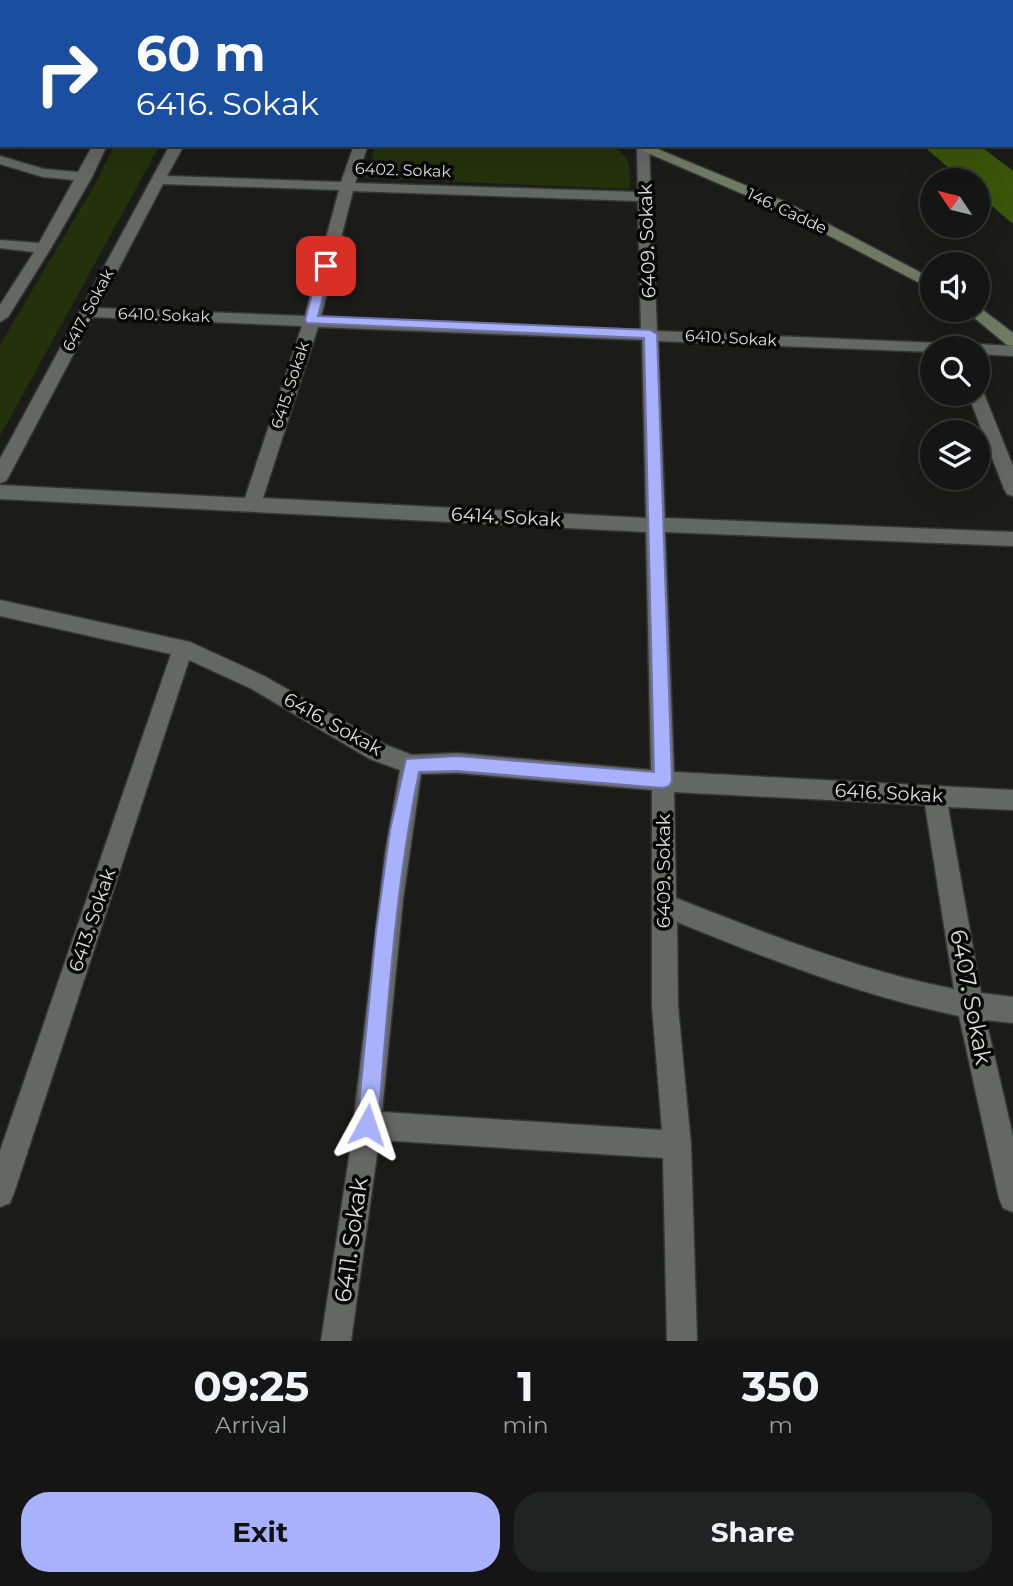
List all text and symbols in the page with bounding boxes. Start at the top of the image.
text: 60 m [136,24,266,83]
icon: right [21,28,112,119]
text: 6416. Sokak [136,84,319,123]
street label: 6402. Sokak [355,159,452,181]
north arrow [920,168,990,238]
map controls [920,168,990,490]
street label: 6409. Sokak [633,183,660,299]
street label: 146. Cadde [744,184,830,238]
pin [296,236,356,296]
icon: arrive [307,247,345,285]
button: sound [920,252,990,322]
street label: 6417. Sokak [58,265,118,354]
street label: 6410. Sokak [118,304,211,326]
street label: 6410. Sokak [685,326,778,350]
button: search [920,336,990,406]
street label: 6415. Sokak [267,339,313,431]
button: layers [920,420,990,490]
street label: 6414. Sokak [451,503,562,531]
street label: 6416. Sokak [280,688,387,761]
street label: 6416. Sokak [834,779,944,807]
street label: 6409. Sokak [652,813,675,928]
street label: 6413. Sokak [64,865,121,975]
street label: 6407. Sokak [944,927,998,1067]
position arrow [330,1088,404,1162]
street label: 6411. Sokak [328,1176,374,1304]
text: 09:25 [193,1360,309,1412]
text: 1 [517,1360,534,1412]
text: 350 [742,1360,820,1412]
text: Arrival [215,1411,288,1439]
text: min [502,1411,549,1439]
text: m [769,1411,793,1439]
button: Exit [21,1492,500,1572]
button: Share [514,1492,992,1572]

